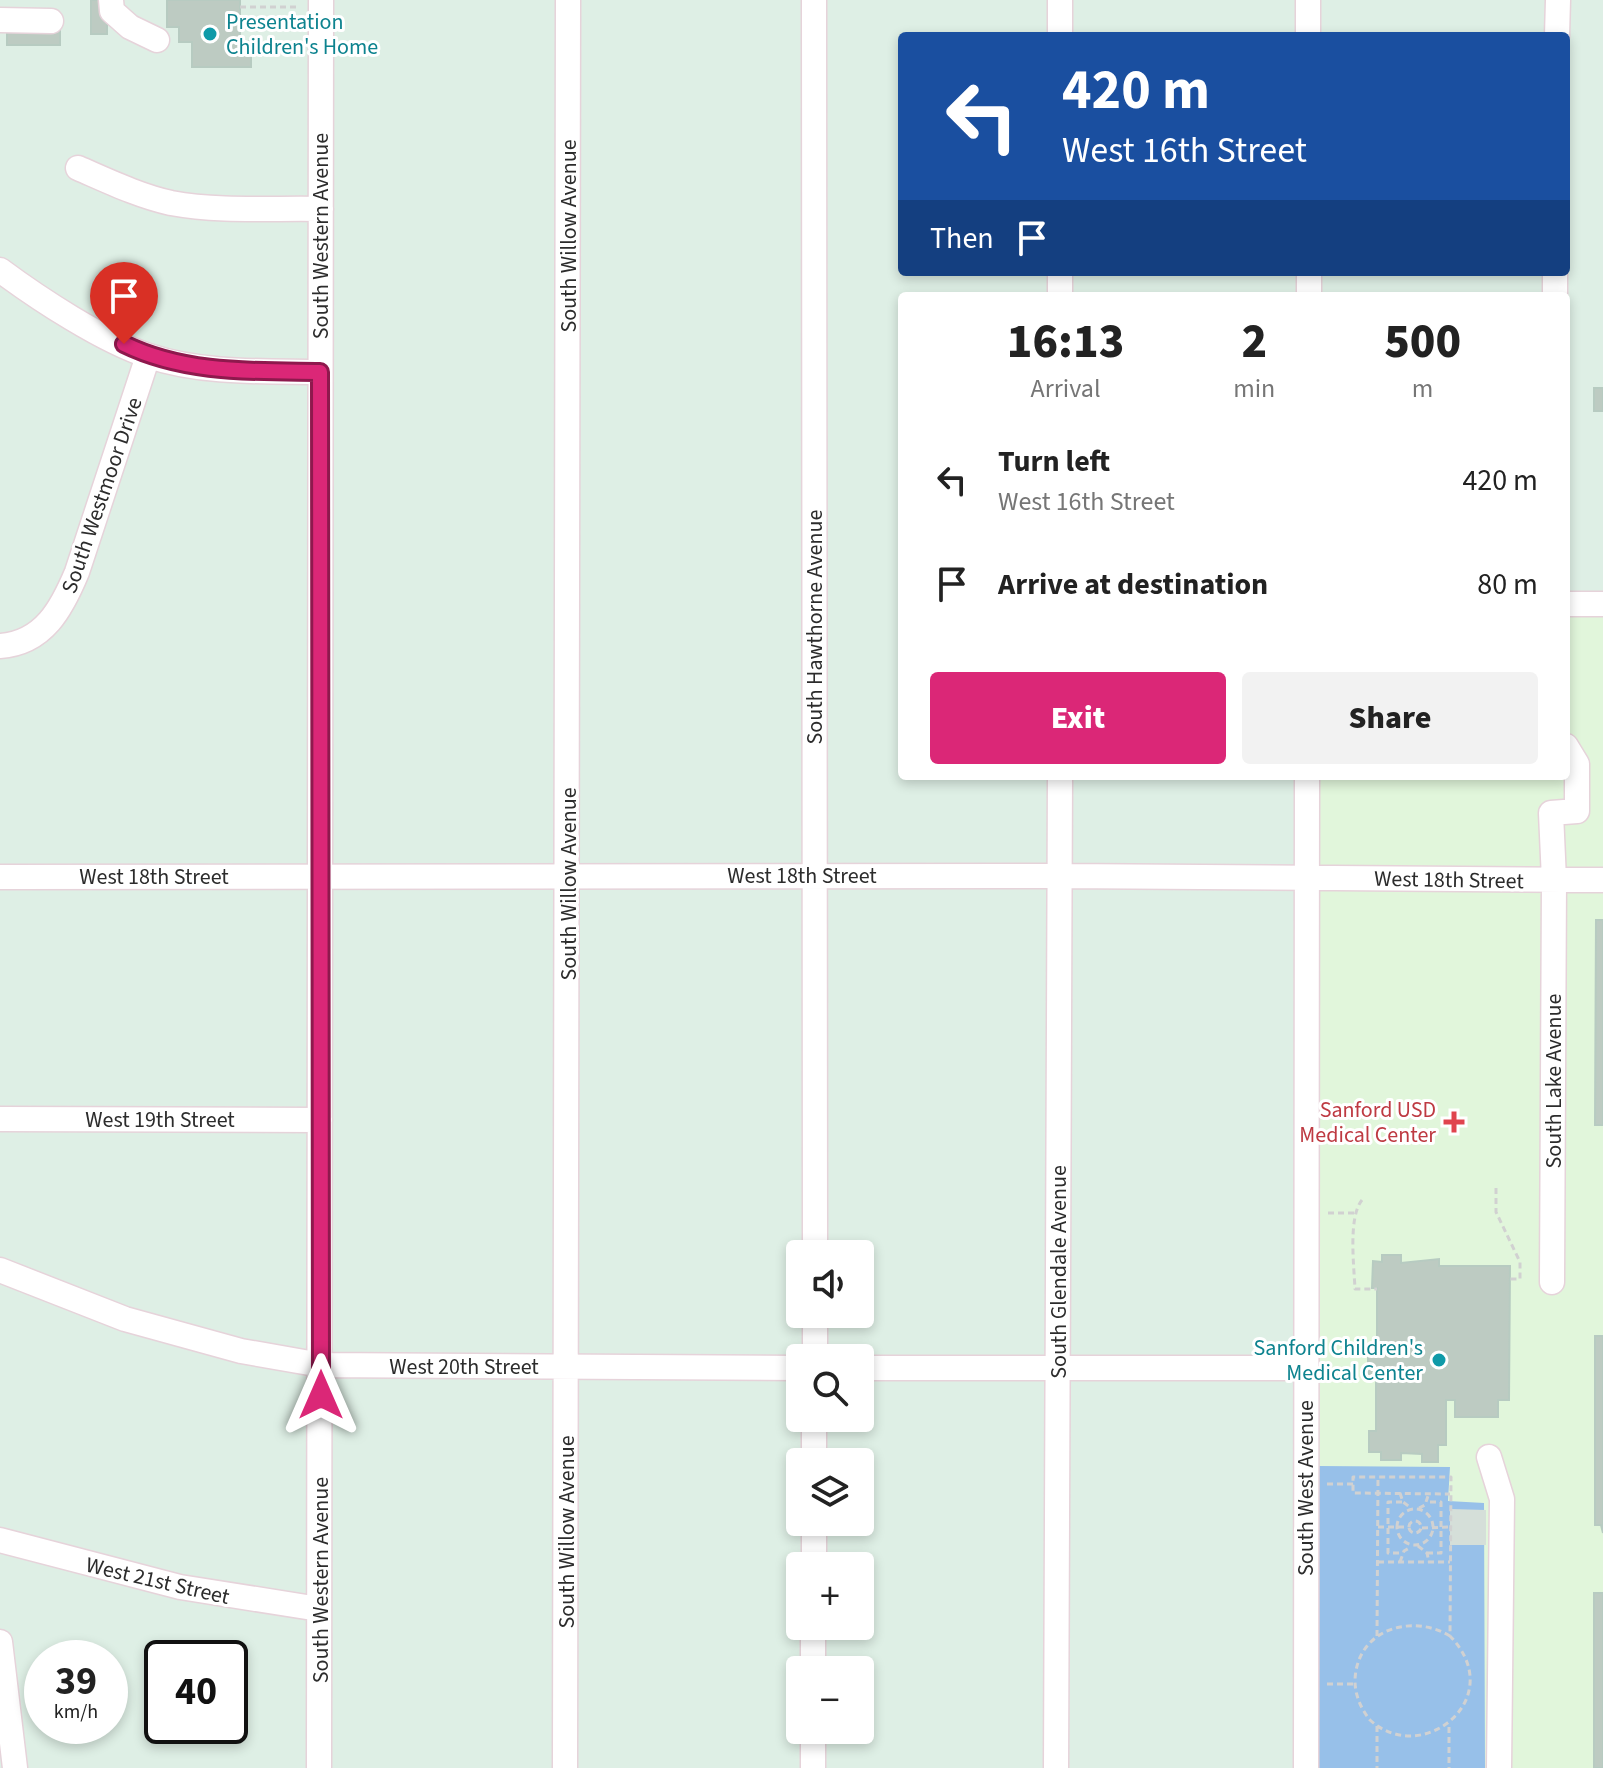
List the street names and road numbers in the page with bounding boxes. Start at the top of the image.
street label: South Western Avenue [305,133,337,339]
street label: South Willow Avenue [553,139,585,333]
street label: South Westmoor Drive [53,393,151,598]
street label: South Hawthorne Avenue [799,510,831,744]
street label: South Willow Avenue [553,787,585,981]
street label: West 18th Street [727,860,877,892]
street label: West 18th Street [79,861,229,893]
street label: West 18th Street [1374,863,1525,897]
street label: South Lake Avenue [1538,994,1570,1168]
street label: West 19th Street [85,1104,235,1136]
street label: South Glendale Avenue [1043,1165,1075,1379]
street label: West 20th Street [389,1351,539,1383]
street label: South West Avenue [1290,1400,1322,1576]
street label: South Willow Avenue [551,1435,583,1629]
street label: South Western Avenue [305,1477,337,1683]
street label: West 21st Street [83,1549,233,1613]

